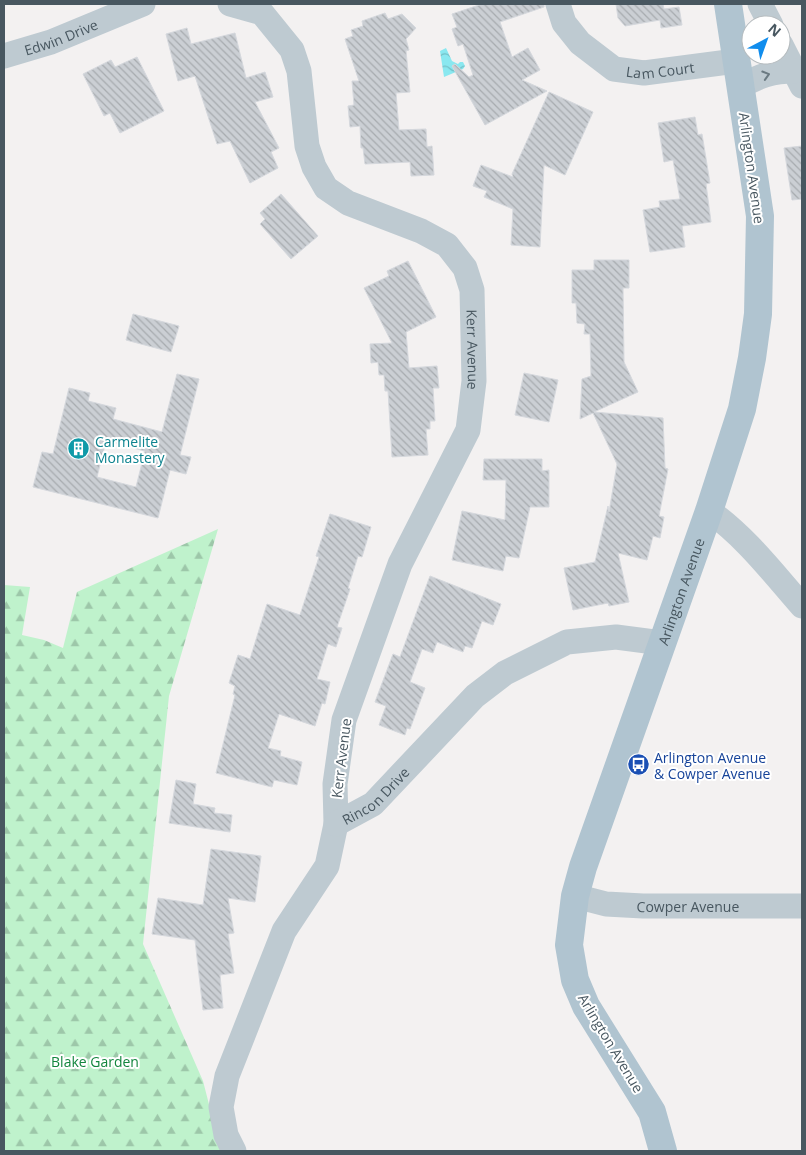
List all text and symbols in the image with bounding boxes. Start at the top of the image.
street label: Edwin Drive [22,14,101,59]
north arrow [741,15,791,65]
text: N [764,19,785,41]
street label: Lam Court [625,57,695,83]
one-way arrow [761,70,770,80]
street label: Arlington Avenue [735,111,769,225]
street label: Kerr Avenue [463,309,484,391]
place label: Carmelite Monastery [95,432,166,467]
building icon: Carmelite Monastery [67,437,91,461]
street label: Arlington Avenue [653,535,708,647]
street label: Kerr Avenue [327,717,355,799]
place label: Arlington Avenue & Cowper Avenue [654,748,771,783]
bus stop icon: Arlington Avenue & Cowper Avenue [626,753,650,777]
street label: Rincon Drive [338,762,413,829]
street label: Cowper Avenue [636,896,739,916]
street label: Arlington Avenue [574,990,648,1096]
park label: Blake Garden [51,1052,139,1071]

